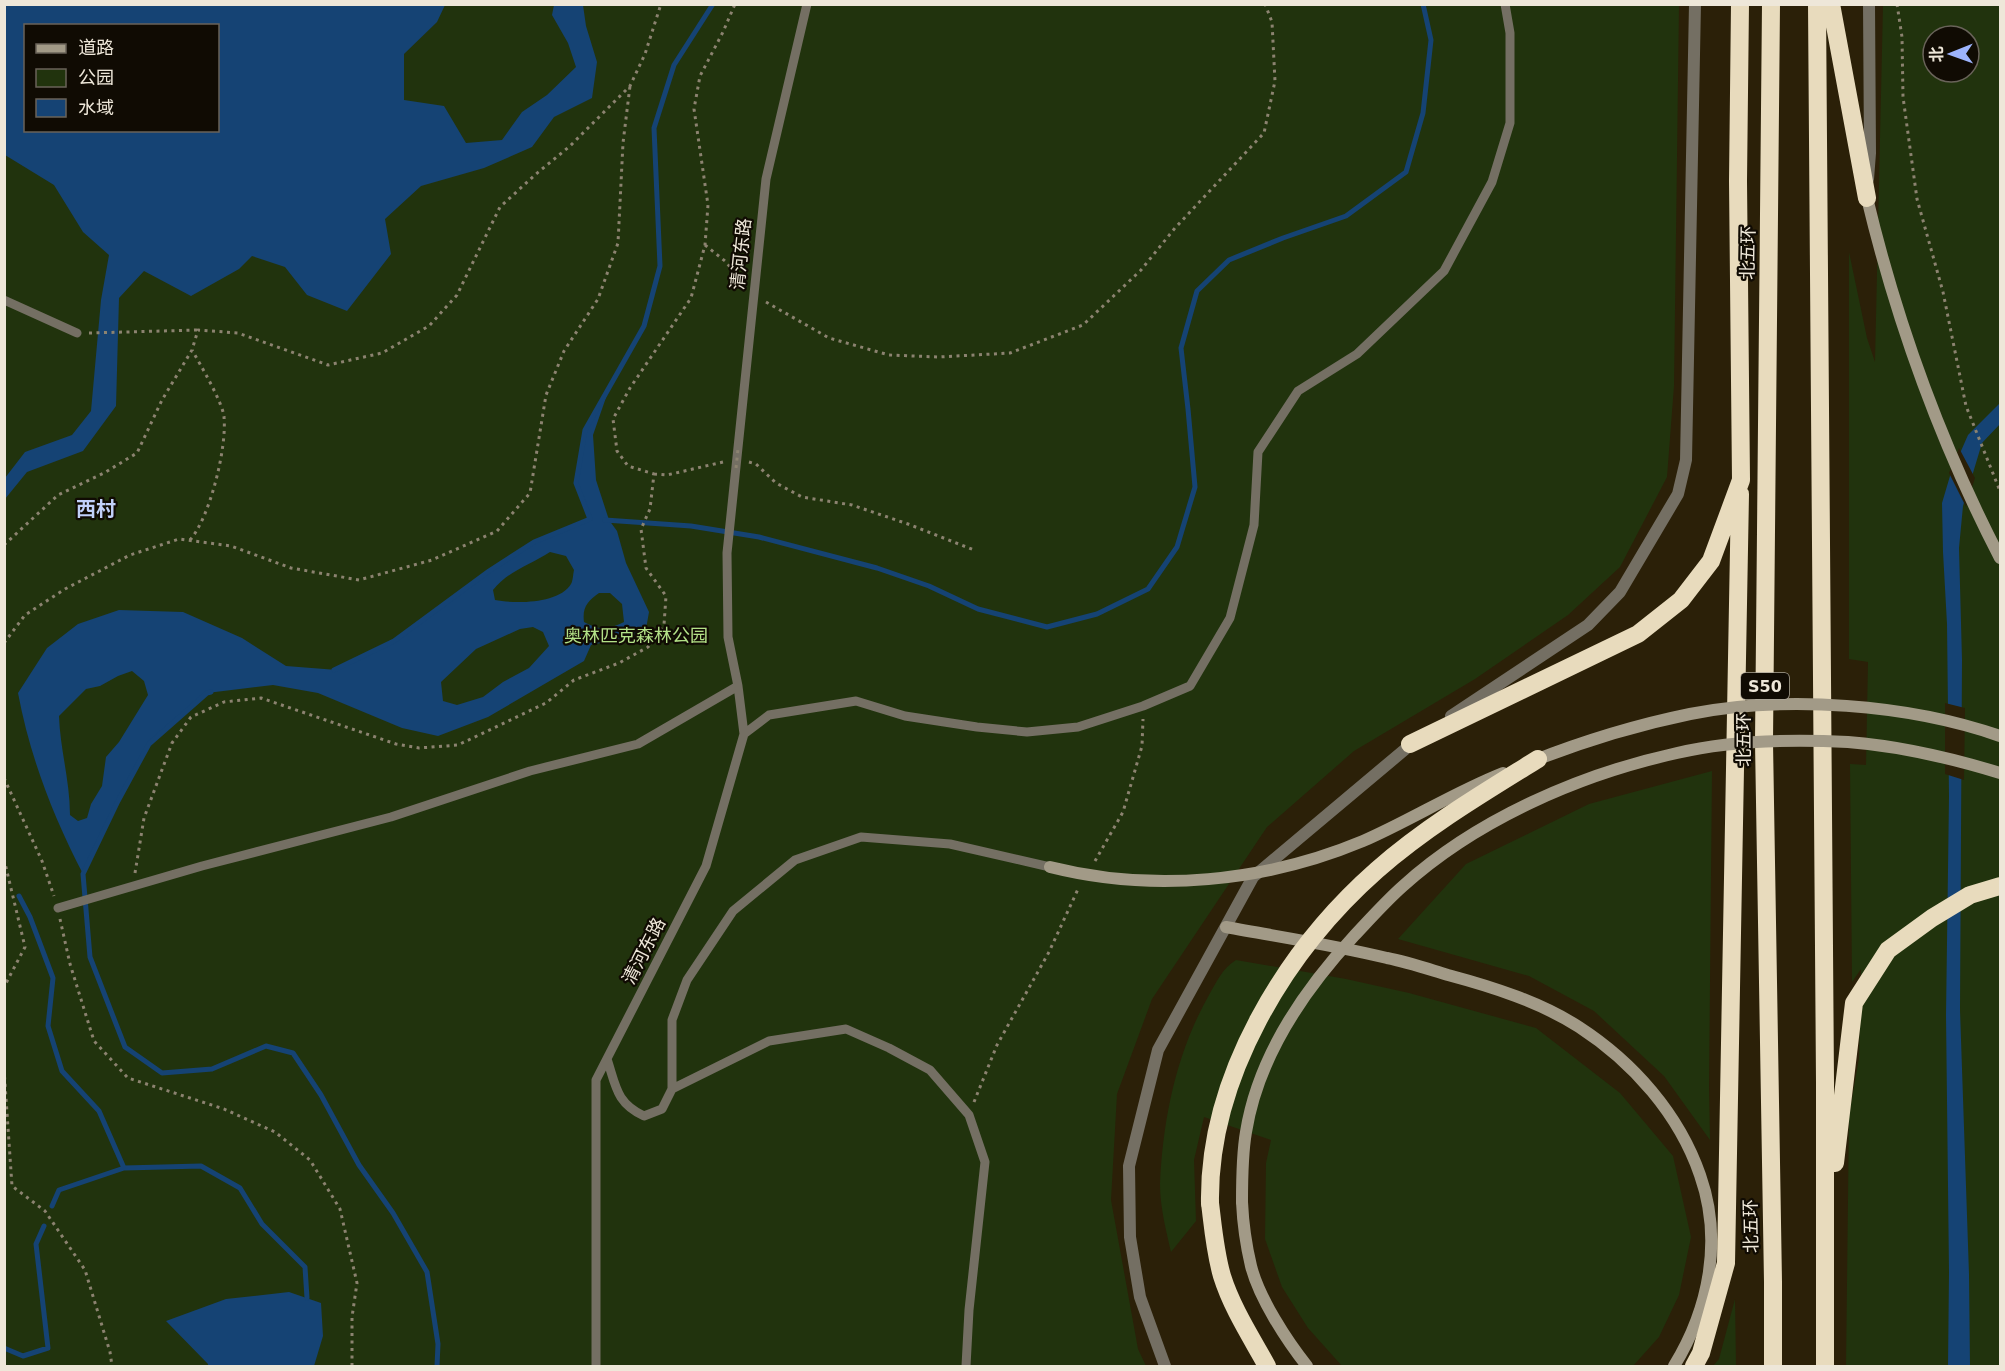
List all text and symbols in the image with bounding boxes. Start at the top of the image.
legend [24,24,219,132]
north arrow [1921,24,1981,84]
text: 道路 [78,37,114,58]
text: 北 [1927,46,1946,62]
text: 公园 [78,67,114,88]
text: 水域 [78,97,114,118]
street label: 清河东路 [726,217,755,291]
street label: 北五环 [1737,226,1758,280]
district label: 西村 [76,497,116,521]
park label: 奥林匹克森林公园 [564,625,708,646]
road number: S50 [1741,673,1789,699]
street label: 北五环 [1733,713,1754,767]
street label: 清河东路 [618,914,669,988]
street label: 北五环 [1740,1199,1761,1253]

